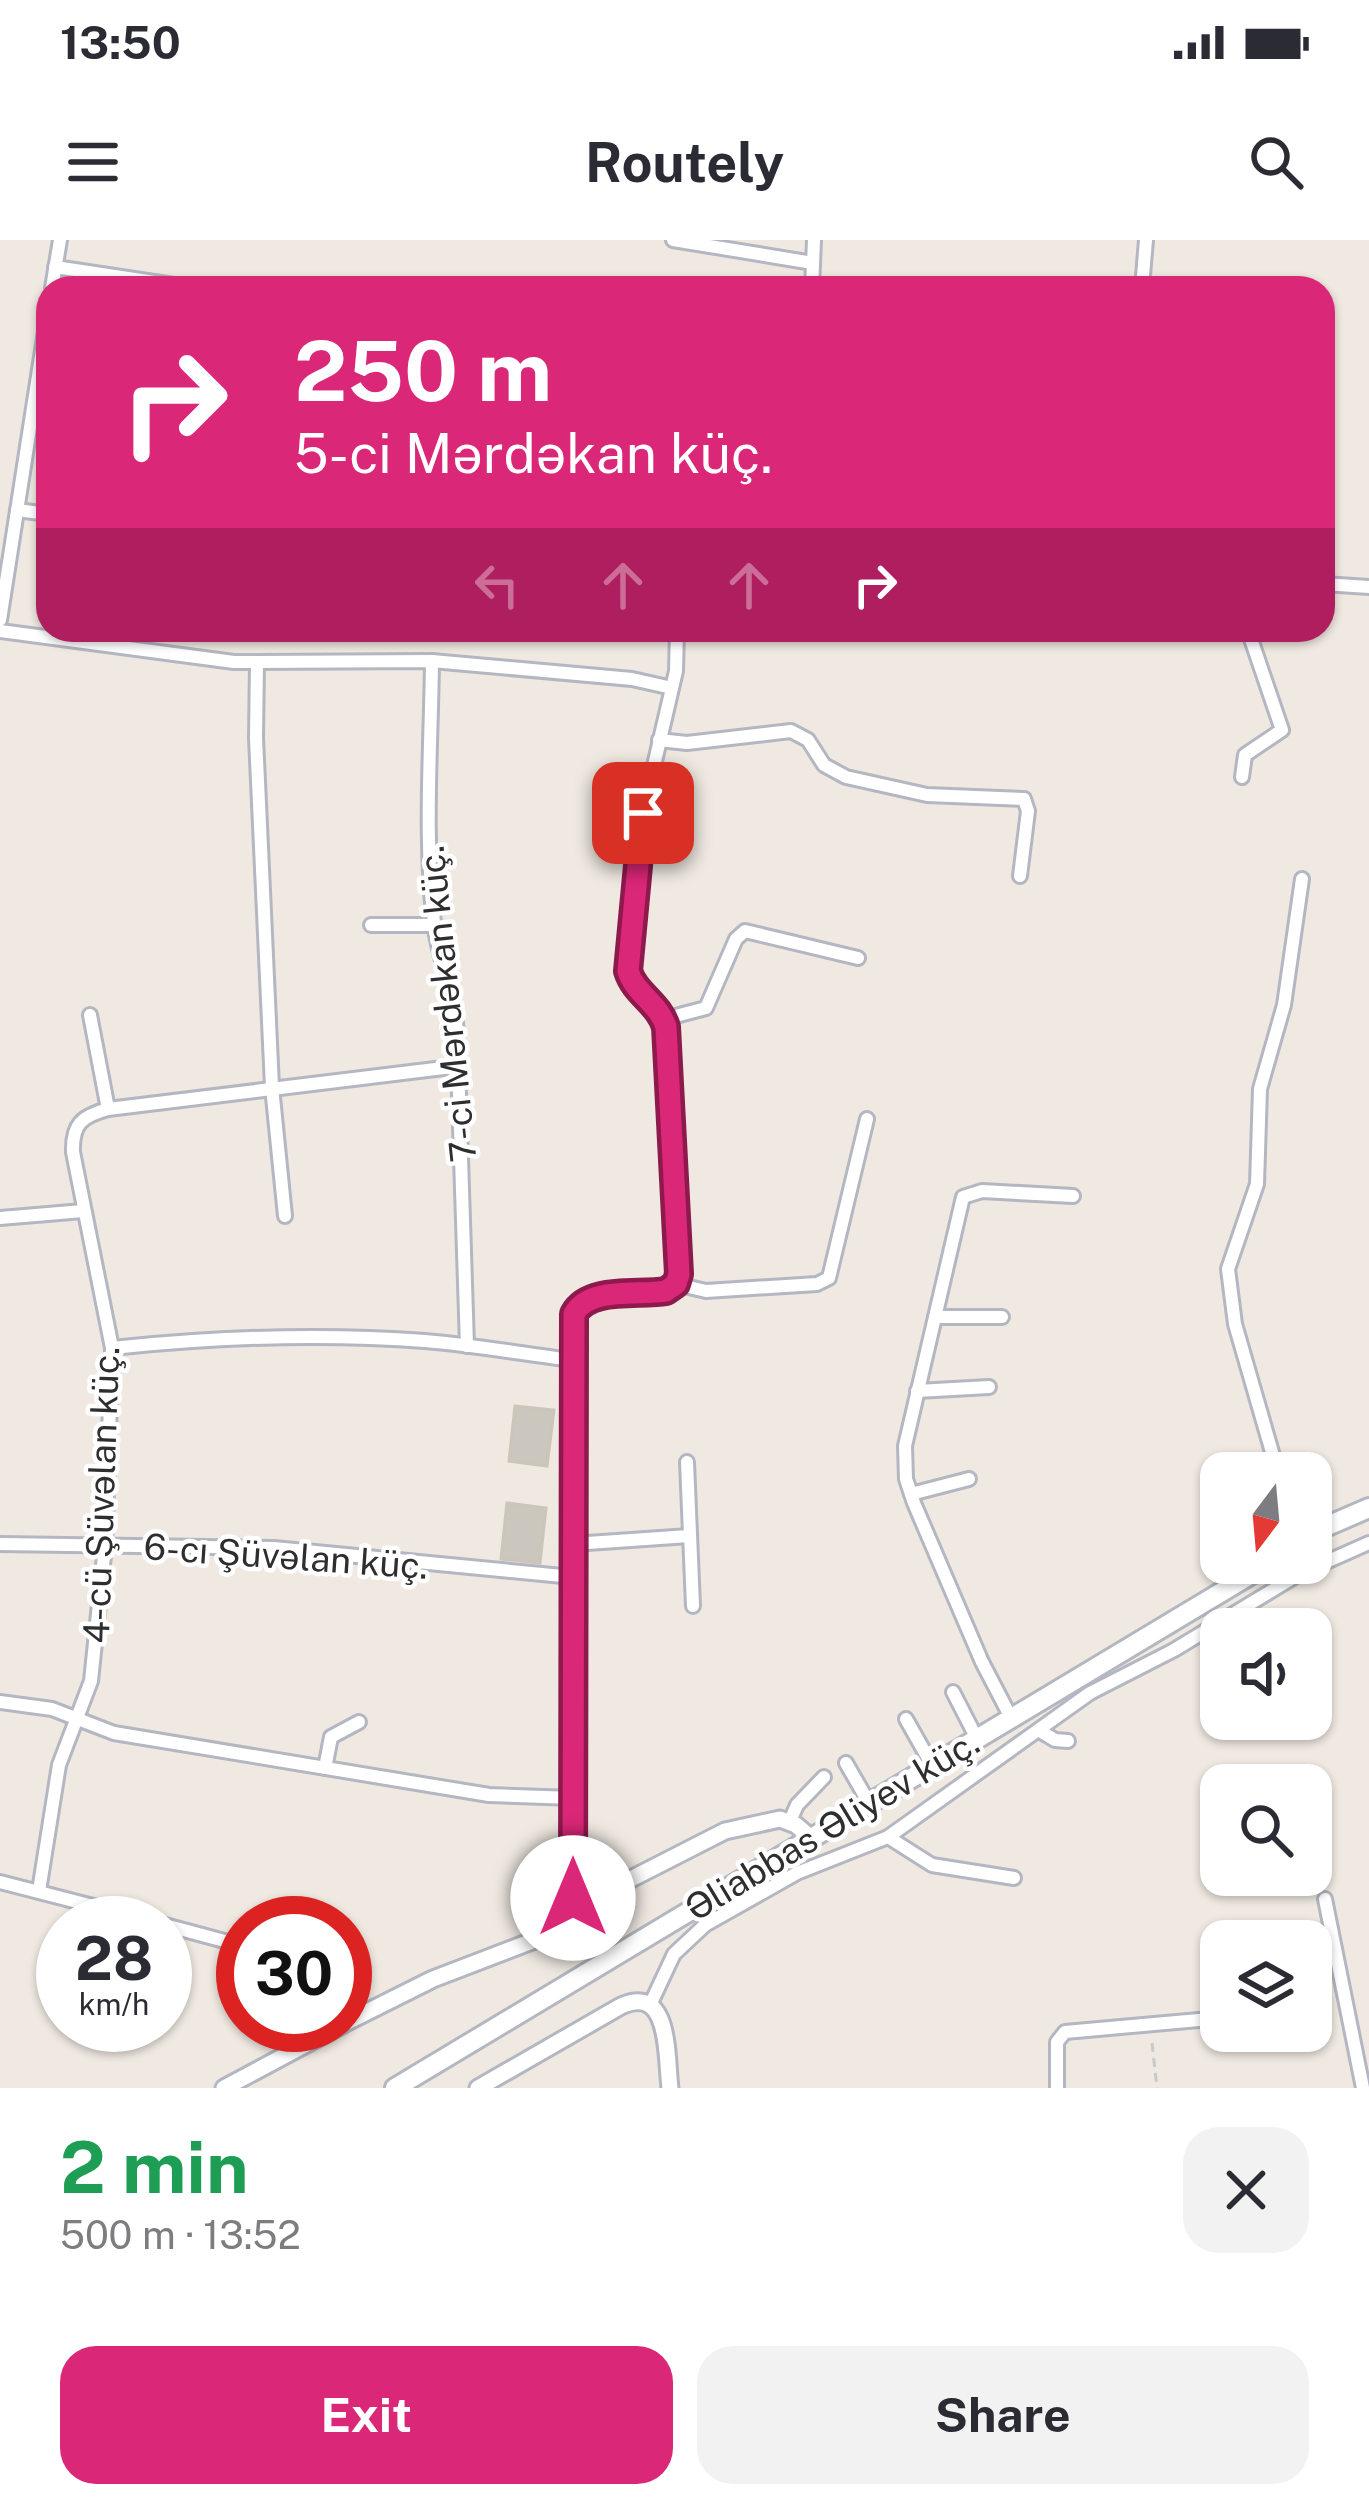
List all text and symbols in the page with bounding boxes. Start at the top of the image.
text: 13:50 [60,16,181,69]
icon: menu [60,129,126,195]
icon: search [1243,129,1309,195]
text: Routely [585,131,784,194]
text: 250 m [294,321,552,420]
icon: right [96,324,252,480]
text: 5-ci Mərdəkan küç. [294,422,773,485]
icon: left [464,552,530,618]
icon: ahead [590,552,656,618]
icon: ahead [716,552,782,618]
icon: right [842,552,908,618]
pin [592,762,694,864]
icon: arrive [610,780,676,846]
street label: 7-ci Mərdəkan küç. [410,844,484,1164]
street label: 4-cü Şüvəlan küç. [75,1346,127,1644]
north arrow [1200,1452,1332,1584]
map controls [1200,1452,1332,2052]
street label: 6-cı Şüvəlan küç. [142,1525,430,1587]
button: sound [1200,1608,1332,1740]
street label: Əliabbas Əliyev küç. [678,1721,986,1929]
button: search [1200,1764,1332,1896]
position arrow [510,1835,636,1961]
speed limit sign: 30 [216,1896,372,2052]
button: layers [1200,1920,1332,2052]
text: 28 [75,1923,153,1994]
text: km/h [79,1986,149,2022]
text: 2 min [60,2125,249,2209]
button: close [1183,2127,1309,2253]
text: 500 m · 13:52 [60,2212,301,2258]
button: Exit [60,2346,673,2484]
button: Share [697,2346,1309,2484]

